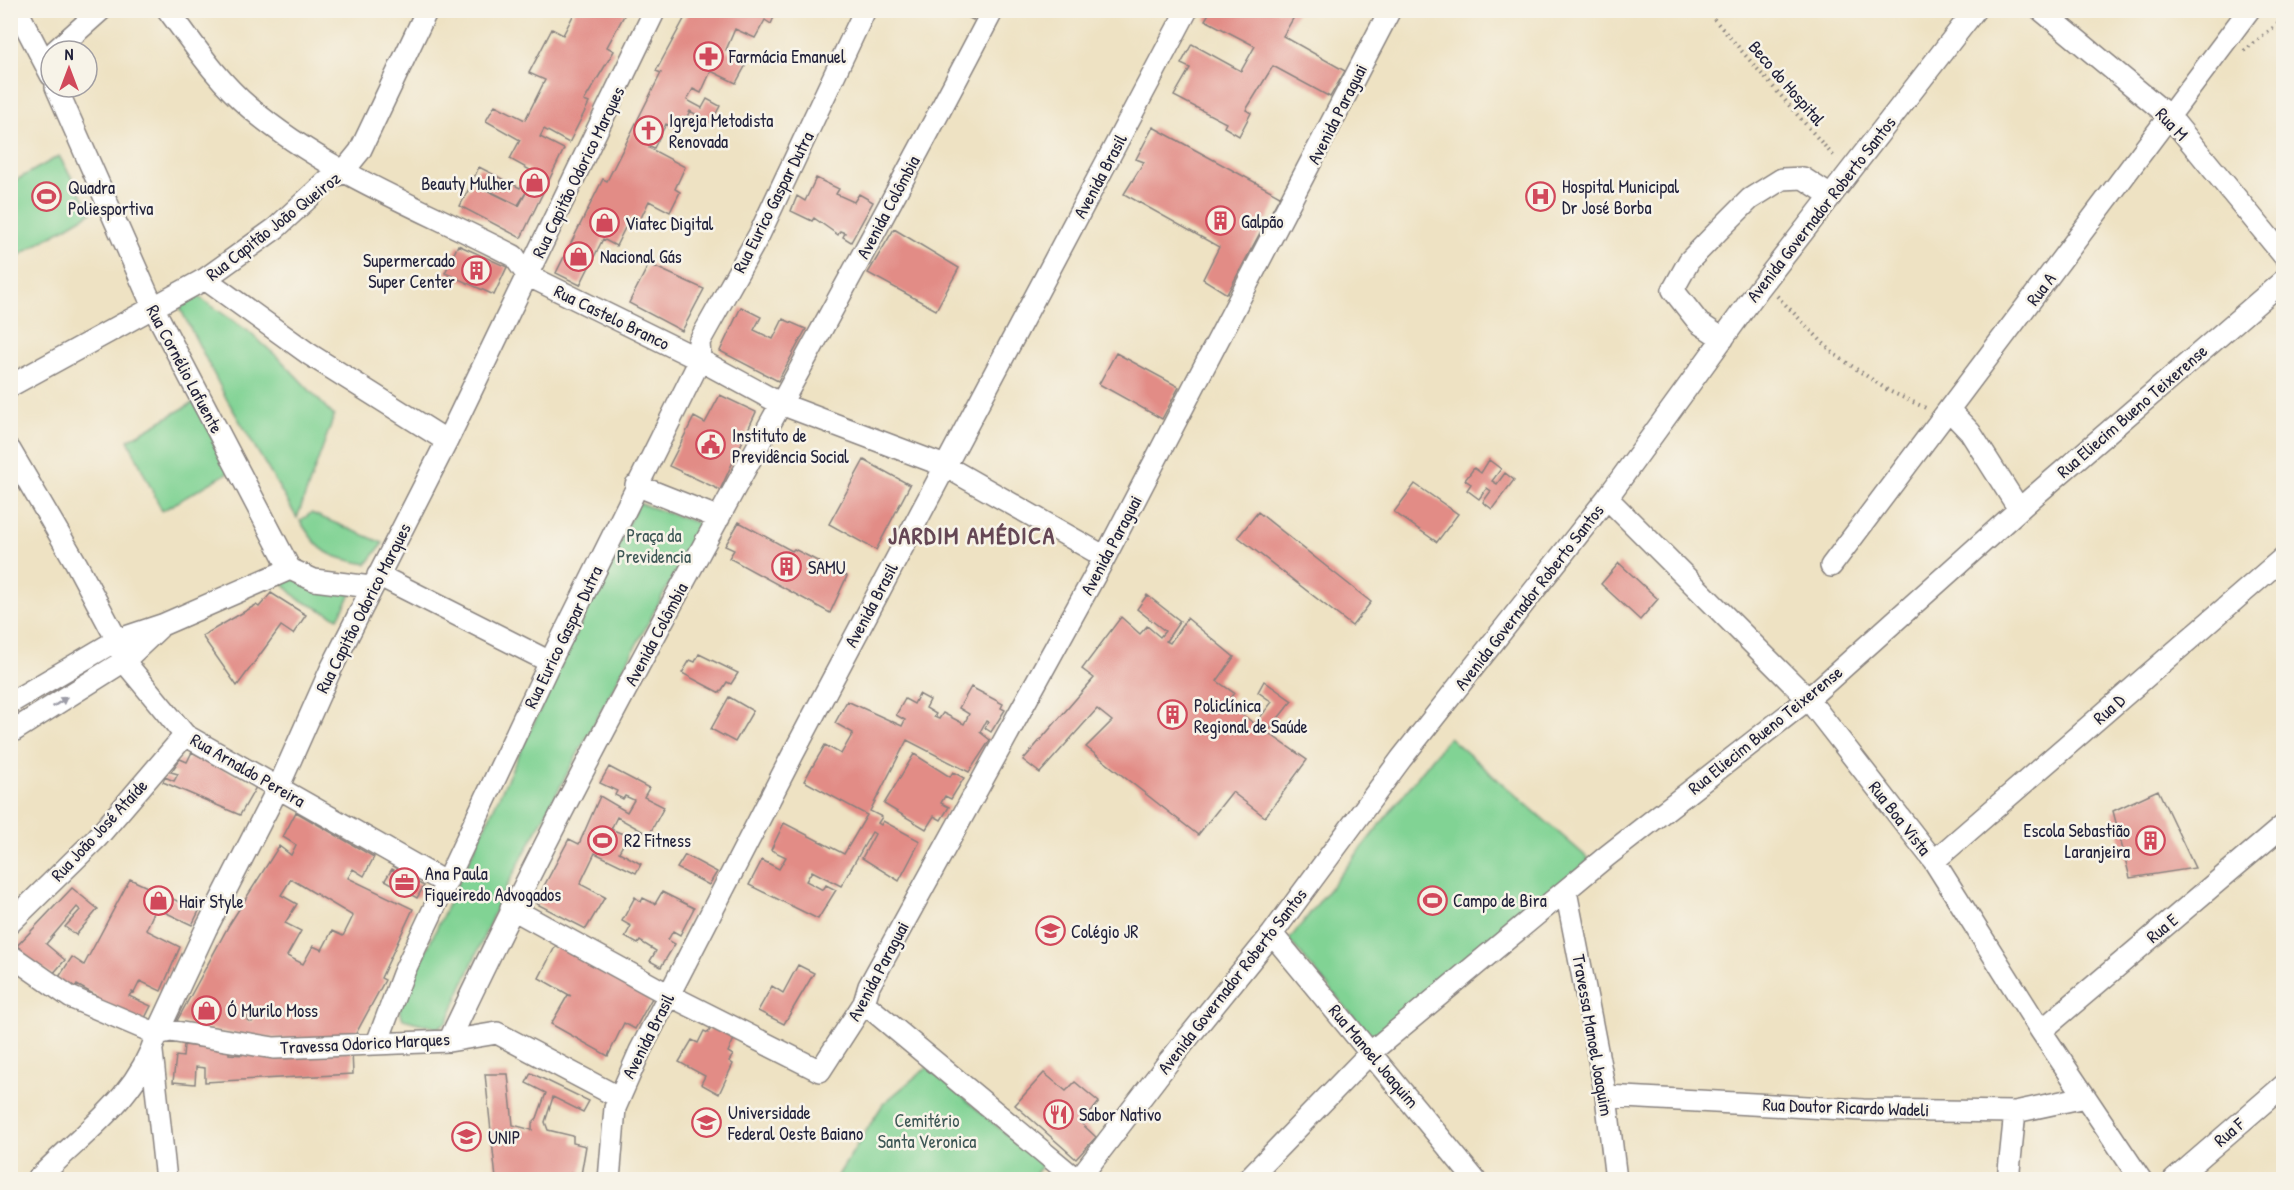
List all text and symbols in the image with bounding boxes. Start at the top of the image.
street label: Beco do Hospital [1743,35,1831,131]
north arrow [39,39,99,99]
pharmacy icon: Farmácia Emanuel [692,40,724,72]
text: N [65,43,74,65]
place label: Farmácia Emanuel [728,44,846,69]
street label: Avenida Paraguai [1301,60,1373,168]
street label: Rua Capitão Odorico Marques [526,82,630,262]
street label: Rua M [2150,102,2194,146]
place label: Igreja Metodista Renovada [669,108,773,154]
street label: Avenida Governador Roberto Santos [1740,111,1902,307]
church icon: Igreja Metodista Renovada [632,114,664,146]
street label: Rua Eurico Gaspar Dutra [727,127,819,277]
street label: Avenida Brasil [1067,129,1133,223]
street label: Avenida Colômbia [850,151,926,263]
street label: Rua Capitão João Queiroz [201,165,346,286]
shop icon: Beauty Mulher [519,167,551,199]
place label: Beauty Mulher [421,171,514,196]
place label: Hospital Municipal Dr José Borba [1562,174,1679,220]
place label: Quadra Poliesportiva [68,175,153,221]
hospital icon: Hospital Municipal Dr José Borba [1525,180,1557,212]
sports icon: Quadra Poliesportiva [31,181,63,213]
building icon: Galpão [1204,205,1236,237]
shop icon: Viatec Digital [588,207,620,239]
place label: Galpão [1241,209,1284,234]
place label: Viatec Digital [625,211,714,236]
shop icon: Nacional Gás [563,240,595,272]
place label: Nacional Gás [600,244,682,269]
place label: Supermercado Super Center [363,248,455,294]
building icon: Supermercado Super Center [460,254,492,286]
street label: Rua A [2020,267,2062,311]
street label: Rua Castelo Branco [550,278,674,356]
street label: Rua Cornélio Lafuente [141,300,229,438]
street label: Rua Eliecim Bueno Teixerense [2051,339,2213,483]
place label: Instituto de Previdência Social [732,423,849,469]
public building icon: Instituto de Previdência Social [695,429,727,461]
street label: Avenida Paraguai [1074,491,1148,599]
street label: Avenida Governador Roberto Santos [1448,499,1610,695]
street label: Rua Capitão Odorico Marques [309,519,417,697]
district label: JARDIM AMÉDICA [888,519,1056,551]
park label: Praça da Previdencia [617,523,691,569]
building icon: SAMU [771,551,803,583]
place label: SAMU [808,555,846,580]
street label: Avenida Brasil [838,558,904,652]
street label: Rua Eurico Gaspar Dutra [518,562,608,712]
street label: Avenida Colômbia [618,578,694,690]
street label: Rua Eliecim Bueno Teixerense [1682,660,1848,800]
street label: Rua D [2088,688,2131,730]
place label: Policlínica Regional de Saúde [1194,693,1308,739]
one-way arrow [52,697,68,708]
building icon: Policlínica Regional de Saúde [1157,699,1189,731]
street label: Rua Arnaldo Pereira [186,727,310,813]
street label: Rua João José Ataíde [45,773,153,887]
street label: Rua Boa Vista [1863,775,1937,861]
place label: Escola Sebastião Laranjeira [2024,818,2130,864]
sports icon: R2 Fitness [587,824,619,856]
building icon: Escola Sebastião Laranjeira [2135,824,2167,856]
place label: R2 Fitness [624,828,691,853]
place label: Ana Paula Figueiredo Advogados [424,861,561,907]
office icon: Ana Paula Figueiredo Advogados [388,867,420,899]
street label: Avenida Governador Roberto Santos [1151,883,1313,1079]
sports icon: Campo de Bira [1416,884,1448,916]
shop icon: Hair Style [142,885,174,917]
place label: Campo de Bira [1453,888,1547,913]
place label: Hair Style [179,889,244,914]
street label: Rua E [2141,907,2183,949]
school or university icon: Colégio JR [1034,915,1066,947]
street label: Avenida Paraguai [841,917,915,1025]
place label: Colégio JR [1071,919,1138,944]
street label: Travessa Manoel Joaquim [1566,952,1620,1118]
street label: Avenida Brasil [616,989,680,1083]
shop icon: Ó Murilo Moss [190,994,222,1026]
place label: Ó Murilo Moss [227,998,318,1023]
street label: Rua Manoel Joaquim [1323,999,1425,1113]
street label: Travessa Odorico Marques [280,1026,450,1060]
street label: Rua Doutor Ricardo Wadeli [1762,1092,1930,1122]
restaurant icon: Sabor Nativo [1042,1098,1074,1130]
place label: Universidade Federal Oeste Baiano [727,1100,863,1146]
place label: Sabor Nativo [1079,1102,1161,1127]
school or university icon: Universidade Federal Oeste Baiano [691,1106,723,1138]
park label: Cemitério Santa Veronica [878,1108,976,1154]
street label: Rua F [2208,1111,2251,1152]
school or university icon: UNIP [451,1121,483,1153]
place label: UNIP [488,1125,520,1150]

